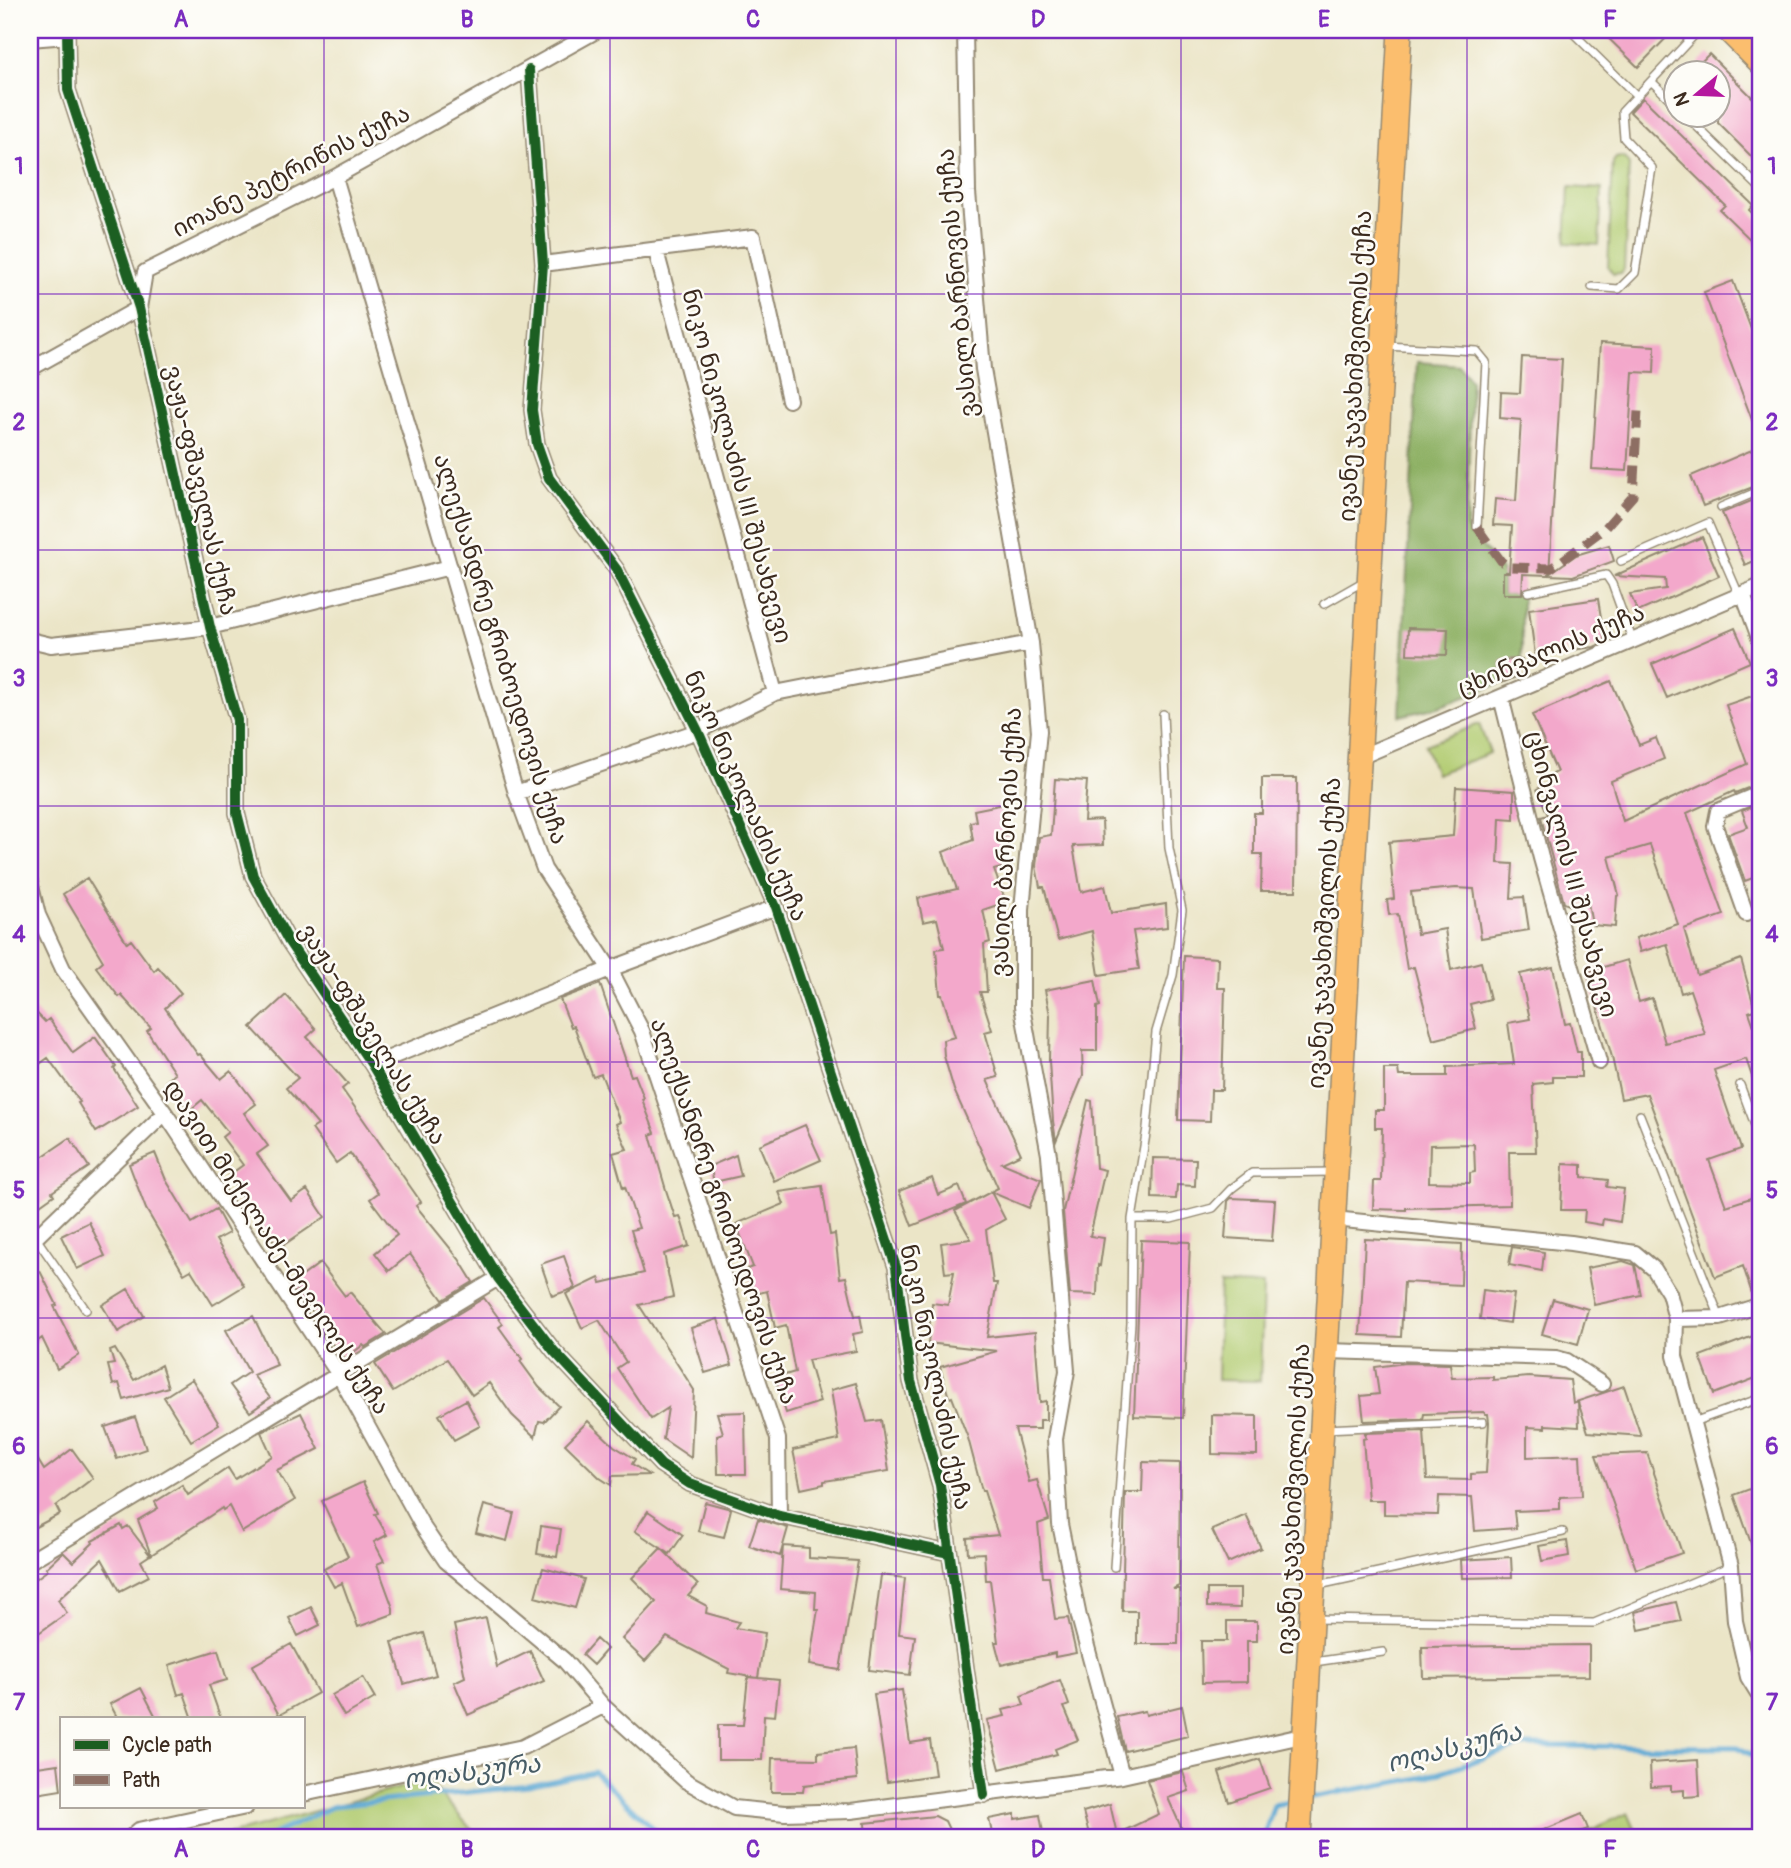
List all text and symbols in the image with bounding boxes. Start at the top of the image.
text: A [174,5,189,34]
text: B [460,5,474,34]
text: C [746,5,760,34]
text: D [1031,5,1045,34]
text: E [1318,5,1330,34]
text: F [1603,5,1617,34]
north arrow [1662,60,1732,130]
text: N [1668,89,1695,109]
street label: იოანე პეტრიწის ქუჩა [168,99,415,244]
street label: ვასილ ბარნოვის ქუჩა [931,147,984,419]
text: 1 [15,152,24,181]
text: 1 [1768,152,1777,181]
street label: ივანე ჯავახიშვილის ქუჩა [1333,209,1378,523]
street label: ნიკო ნიკოლაძის III შესახვევი [675,286,798,647]
street label: ვაჟა-ფშაველას ქუჩა [158,362,243,618]
text: 2 [13,408,26,437]
text: 2 [1766,408,1779,437]
street label: ალექსანდრე გრიბოედოვის ქუჩა [427,450,574,848]
street label: ცხინვალის ქუჩა [1453,598,1649,703]
text: 3 [13,664,25,693]
text: 3 [1766,664,1778,693]
street label: ნიკო ნიკოლაძის ქუჩა [677,667,814,926]
street label: ვასილ ბარნოვის ქუჩა [985,706,1028,978]
street label: ცხინვალის III შესახვევი [1519,728,1624,1021]
street label: ივანე ჯავახიშვილის ქუჩა [1302,776,1347,1090]
street label: ვაჟა-ფშაველას ქუჩა [292,918,453,1150]
text: 4 [12,920,26,949]
text: 4 [1765,920,1779,949]
street label: ალექსანდრე გრიბოედოვის ქუჩა [644,1014,803,1408]
street label: დავით მიქელაძე-მეველეს ქუჩა [157,1074,396,1420]
text: 5 [13,1176,25,1205]
text: 5 [1766,1176,1778,1205]
street label: ნიკო ნიკოლაძის ქუჩა [893,1242,978,1513]
street label: ივანე ჯავახიშვილის ქუჩა [1271,1342,1316,1656]
text: 6 [12,1432,26,1461]
text: 6 [1765,1432,1779,1461]
text: 7 [13,1688,26,1717]
text: 7 [1766,1688,1779,1717]
water label: ოღასკურა [1384,1716,1525,1780]
legend [60,1717,304,1808]
text: Cycle path [122,1732,212,1759]
water label: ოღასკურა [402,1748,543,1796]
text: Path [122,1767,160,1794]
text: A [174,1835,189,1864]
text: B [460,1835,474,1864]
text: C [746,1835,760,1864]
text: D [1031,1835,1045,1864]
text: E [1318,1835,1330,1864]
text: F [1603,1835,1617,1864]

